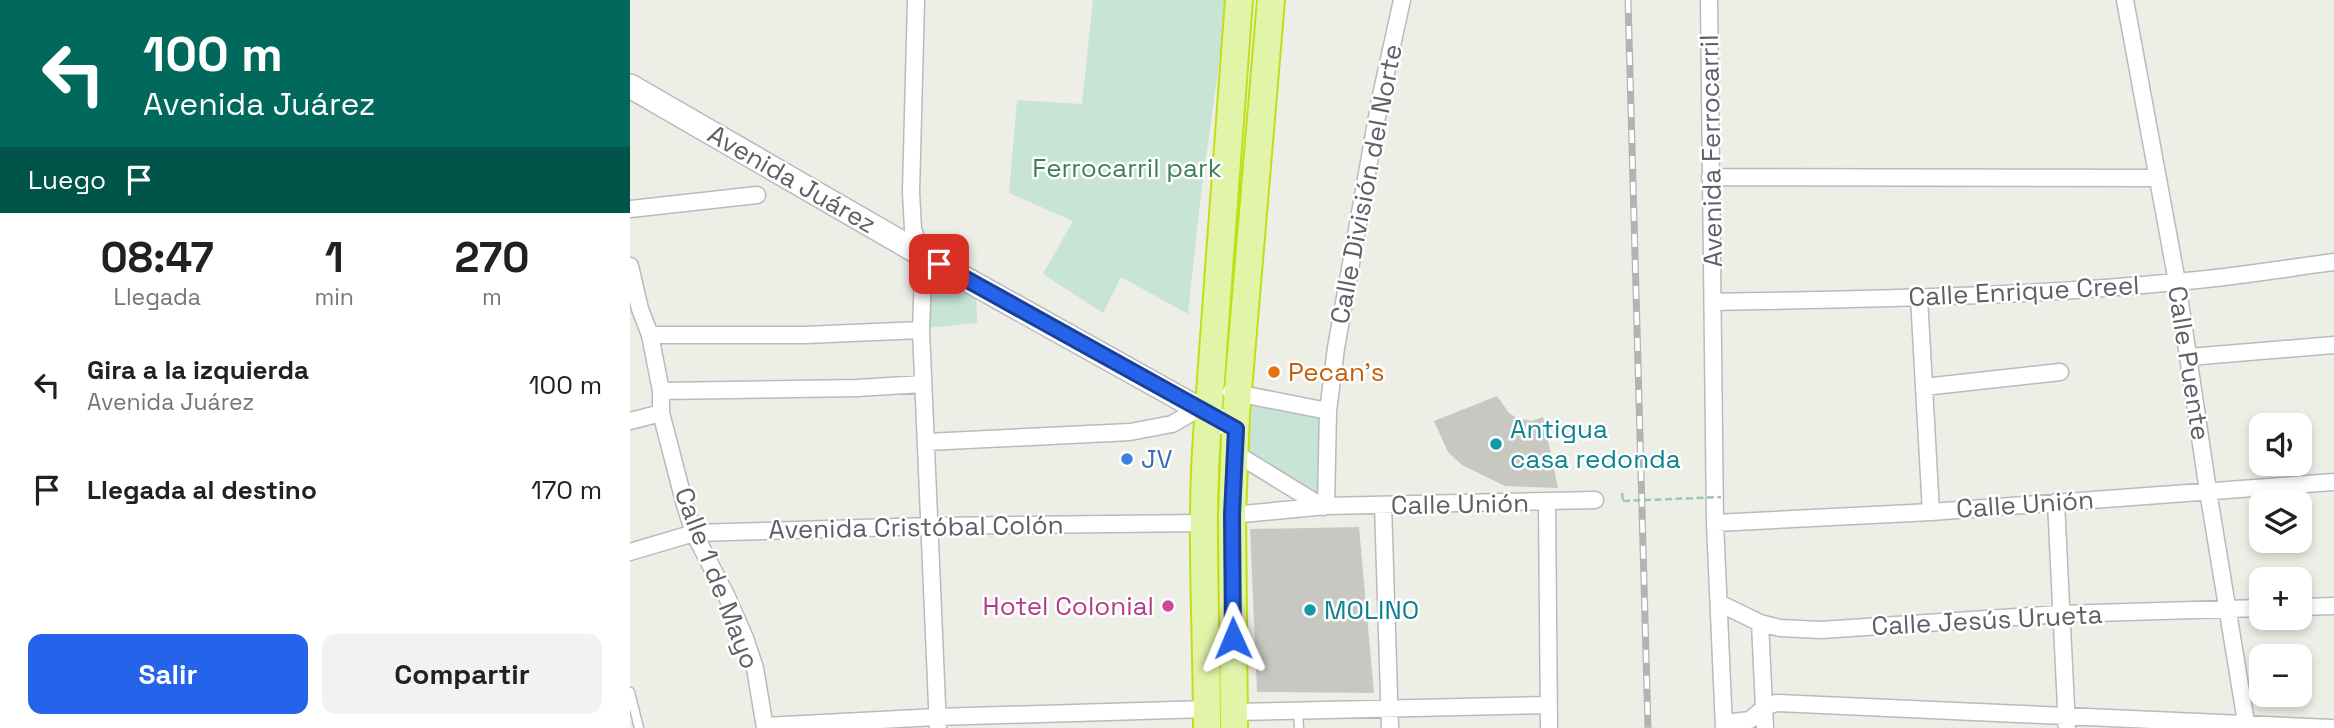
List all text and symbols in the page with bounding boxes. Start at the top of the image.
text: 100 m [143,23,283,85]
icon: left [28,28,119,119]
street label: Avenida Ferrocarril [1692,34,1730,268]
street label: Calle División del Norte [1322,41,1410,327]
text: Avenida Juárez [143,84,376,124]
street label: Avenida Juárez [702,117,882,241]
park label: Ferrocarril park [1032,151,1222,185]
icon: arrive [120,161,158,199]
text: Luego [28,163,106,197]
text: 08:47 [101,231,214,284]
text: 1 [325,231,344,284]
text: 270 [455,231,529,284]
pin [909,234,969,294]
icon: arrive [920,245,958,283]
street label: Calle Enrique Creel [1908,268,2140,314]
text: Llegada [113,282,201,312]
text: min [314,282,354,312]
text: m [482,282,502,312]
street label: Calle Puente [2160,283,2218,443]
text: Gira a la izquierda [87,353,309,387]
place label: Pecan's [1288,355,1384,389]
marker: Pecan's [1266,364,1282,380]
icon: left [28,366,66,404]
text: 100 m [529,368,602,402]
text: Avenida Juárez [87,387,254,417]
place label: Antigua casa redonda [1510,412,1681,476]
map controls [2249,413,2312,707]
button: sound [2249,413,2312,476]
marker: Antigua casa redonda [1488,436,1504,452]
place label: JV [1141,442,1173,476]
marker: JV [1119,451,1135,467]
icon: arrive [28,471,66,509]
text: Llegada al destino [87,473,317,507]
text: 170 m [531,473,602,507]
street label: Calle 1 de Mayo [667,482,767,674]
street label: Calle Unión [1955,482,2095,526]
street label: Calle Unión [1391,486,1529,522]
button: layers [2249,490,2312,553]
street label: Avenida Cristóbal Colón [768,507,1064,547]
button: + [2249,567,2312,630]
place label: Hotel Colonial [983,589,1154,623]
place label: MOLINO [1324,593,1419,627]
street label: Calle Jesús Urueta [1871,597,2103,643]
marker: Hotel Colonial [1160,598,1176,614]
position arrow [1196,601,1270,675]
marker: MOLINO [1302,602,1318,618]
button: Salir [28,634,308,714]
button: Compartir [322,634,602,714]
button: − [2249,644,2312,707]

